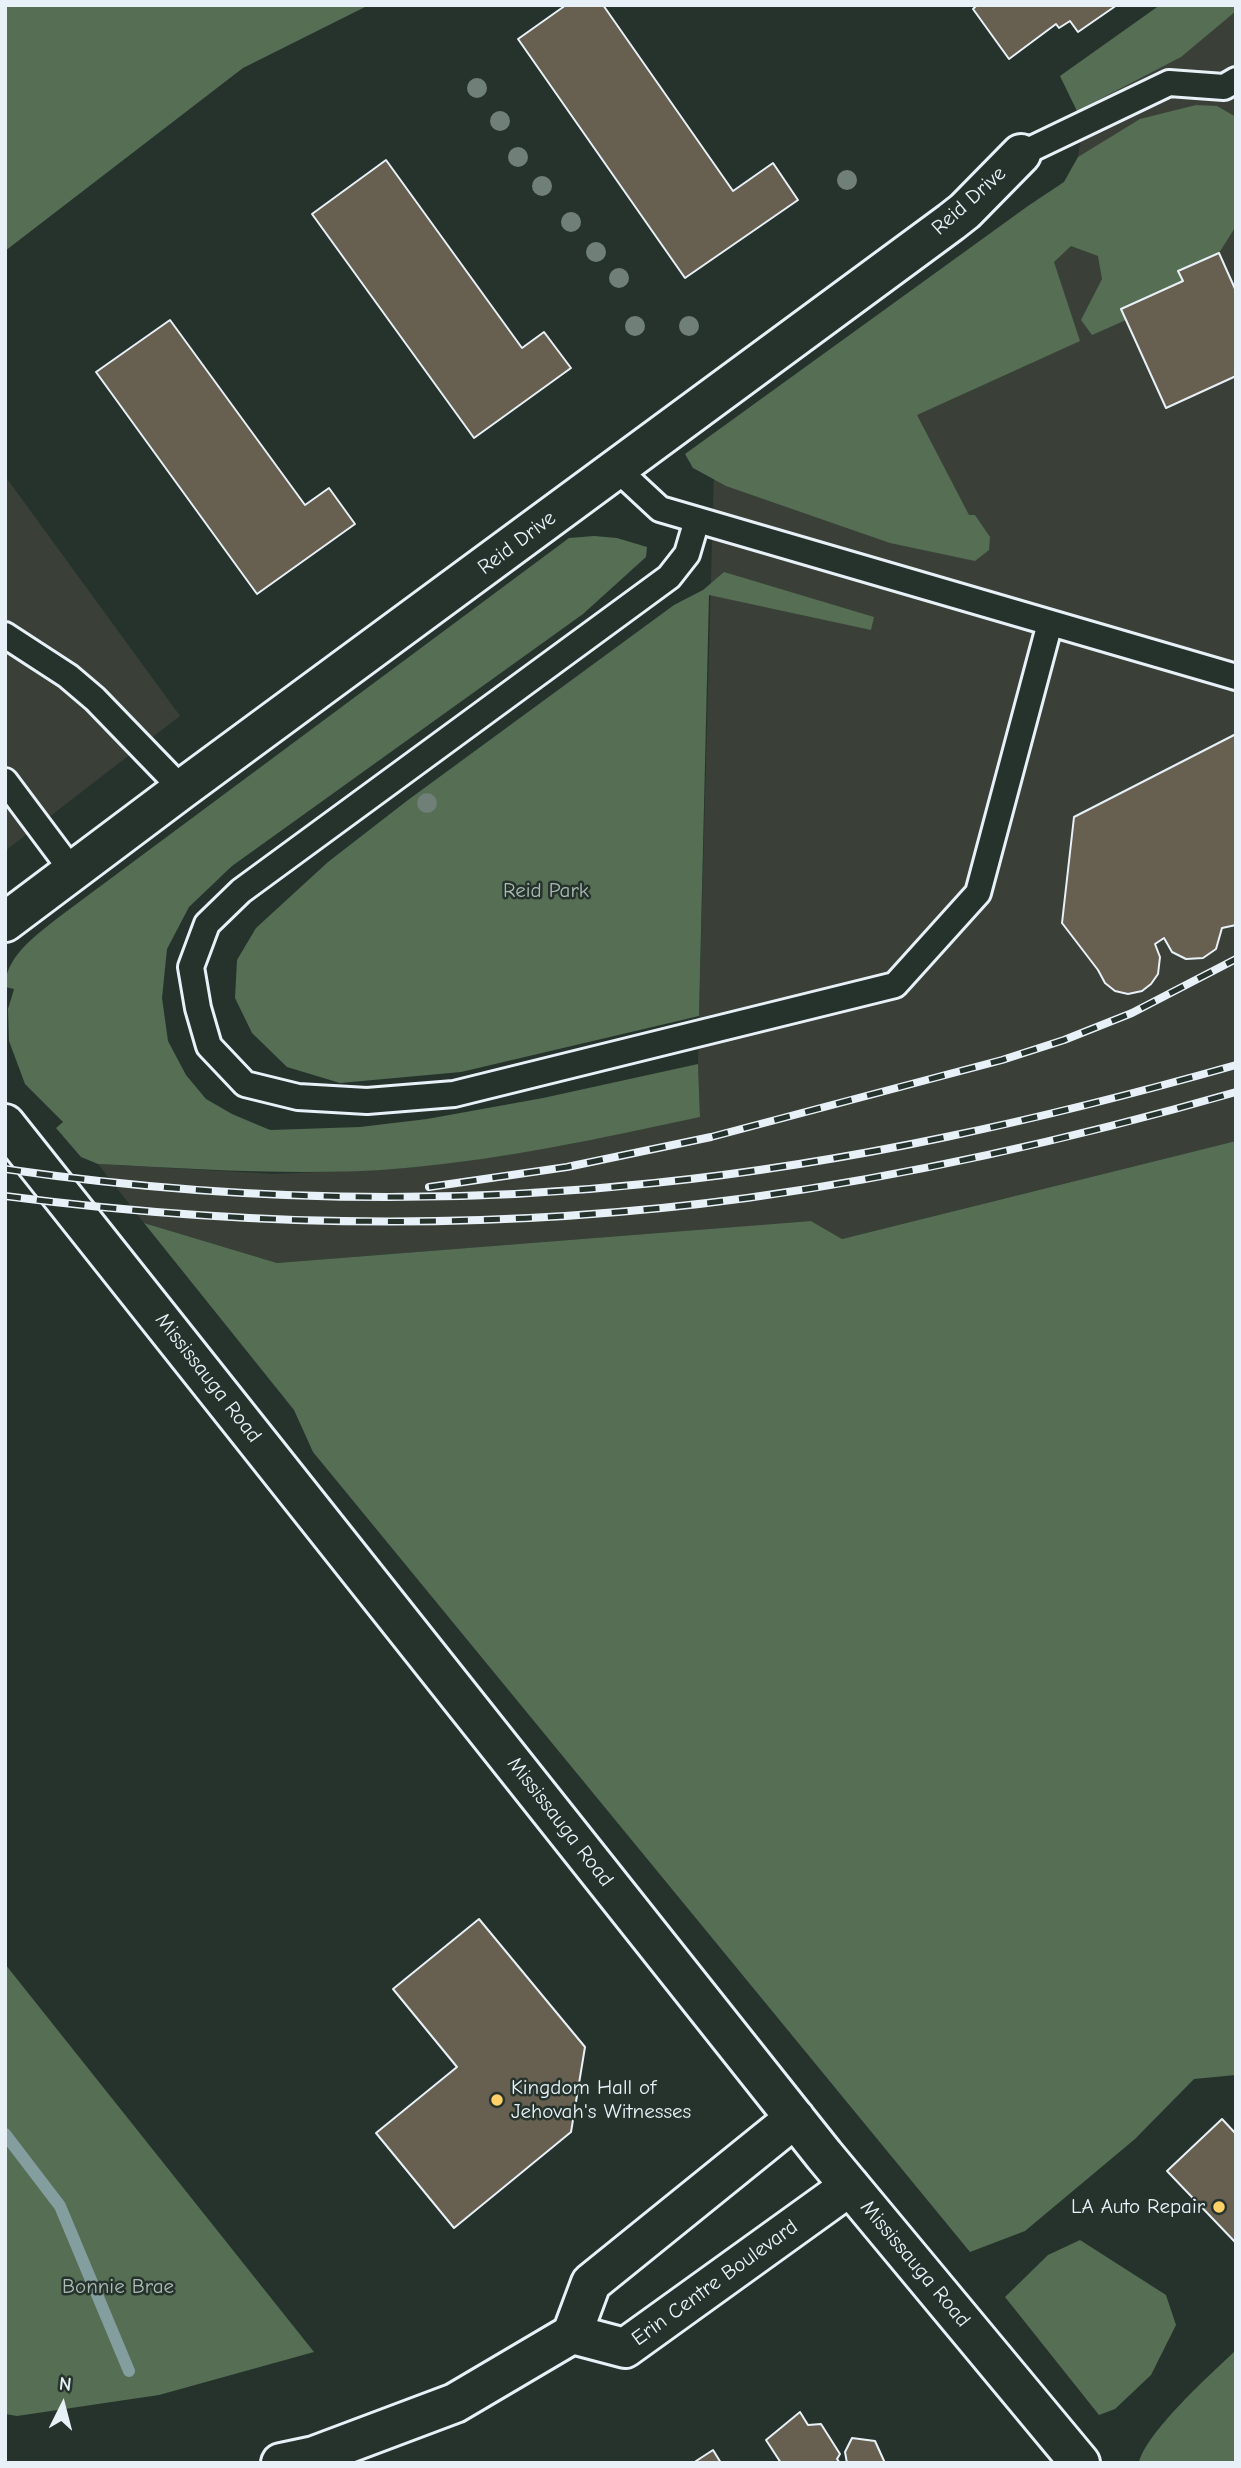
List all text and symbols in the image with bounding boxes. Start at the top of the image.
street label: Reid Drive [927,161,1011,241]
street label: Reid Drive [473,506,561,580]
park label: Reid Park [503,878,589,904]
street label: Mississauga Road [149,1308,267,1448]
street label: Mississauga Road [501,1752,619,1892]
place label: Kingdom Hall of Jehovah's Witnesses [511,2075,691,2125]
marker: Kingdom Hall of Jehovah's Witnesses [489,2092,505,2108]
place label: LA Auto Repair [1071,2194,1205,2220]
street label: Mississauga Road [855,2195,975,2333]
marker: LA Auto Repair [1211,2199,1227,2215]
street label: Erin Centre Boulevard [627,2214,803,2352]
park label: Bonnie Brae [62,2274,174,2300]
north arrow [28,2370,98,2440]
text: N [58,2373,72,2396]

